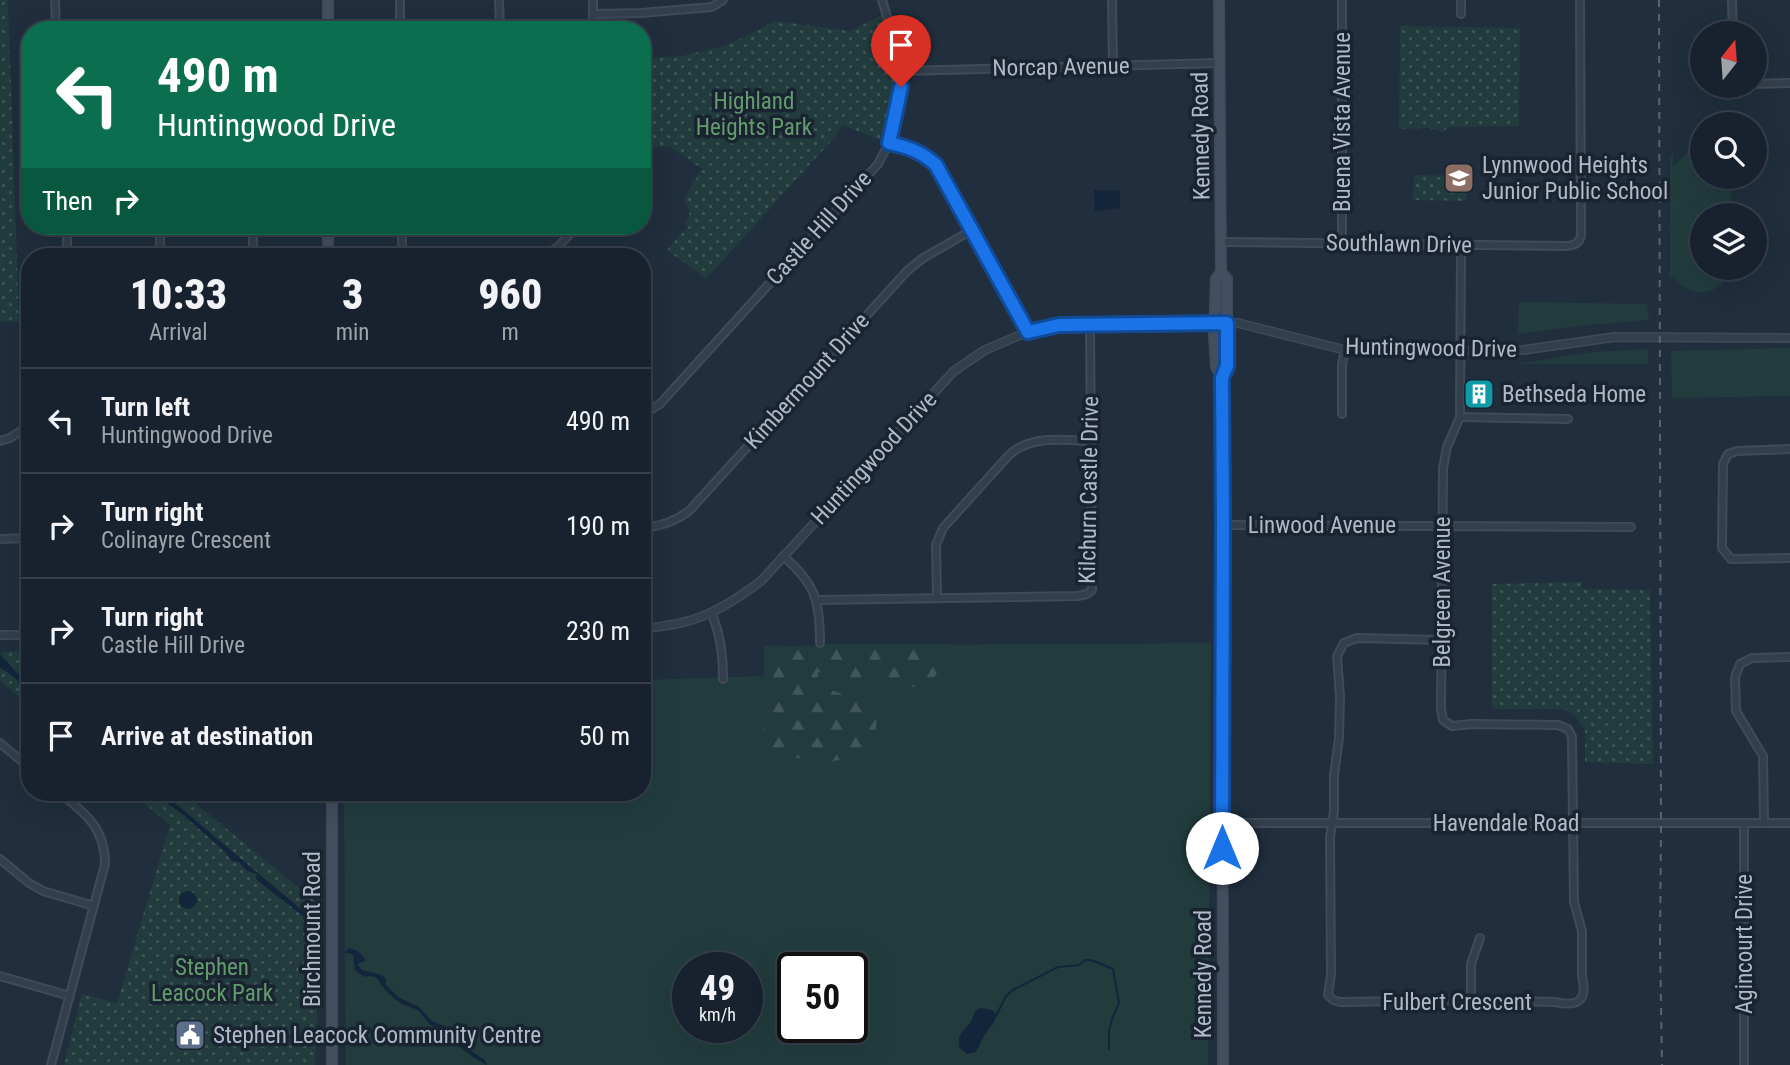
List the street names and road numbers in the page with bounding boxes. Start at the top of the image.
street label: Buena Vista Avenue [1329,32,1356,212]
street label: Norcap Avenue [992,52,1130,82]
street label: Kennedy Road [1186,72,1216,200]
street label: Castle Hill Drive [761,165,877,291]
street label: Southlawn Drive [1326,229,1472,259]
street label: Kimbermount Drive [739,308,875,454]
street label: Huntingwood Drive [1345,333,1517,363]
street label: Huntingwood Drive [806,386,942,530]
street label: Kilchurn Castle Drive [1074,396,1104,584]
street label: Linwood Avenue [1248,512,1396,539]
street label: Belgreen Avenue [1429,517,1456,667]
street label: Havendale Road [1433,810,1579,837]
street label: Birchmount Road [299,851,326,1007]
street label: Agincourt Drive [1731,874,1758,1014]
street label: Kennedy Road [1190,910,1217,1038]
street label: Fulbert Crescent [1382,989,1532,1016]

